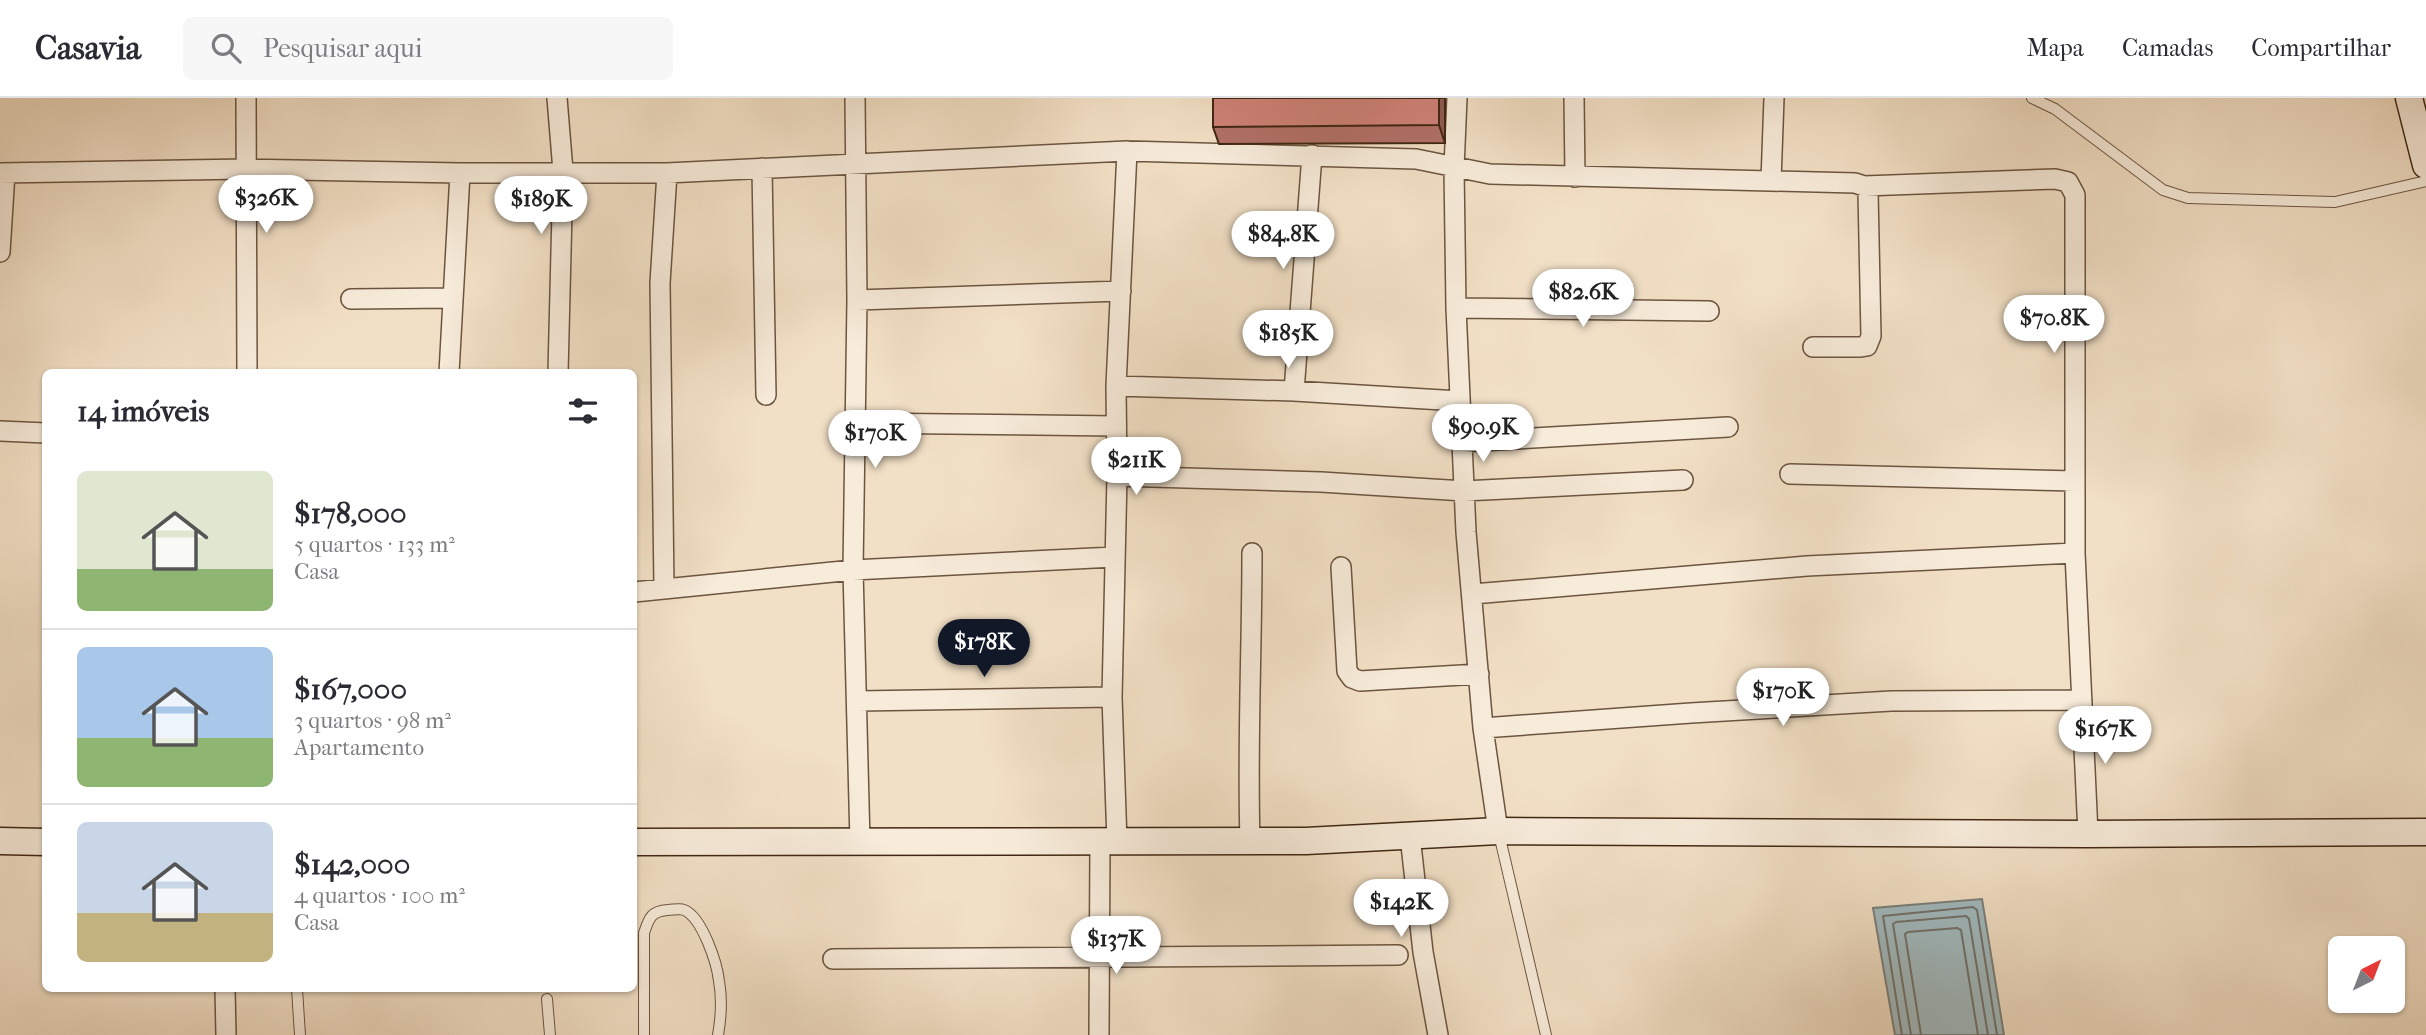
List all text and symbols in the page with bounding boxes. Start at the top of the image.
search box [183,17,673,80]
text: Casavia [35,29,141,68]
icon: search [207,29,245,67]
text: Pesquisar aqui [263,33,423,64]
text: Mapa [2027,34,2084,62]
text: Camadas [2122,34,2213,62]
text: Compartilhar [2251,34,2391,62]
pin: $326K [217,176,315,235]
pin: $189K [492,176,590,236]
text: $326K [234,184,298,211]
text: $189K [510,185,572,212]
pin: $84.8K [1226,212,1340,271]
text: $84.8K [1248,220,1319,247]
pin: $82.6K [1526,270,1640,329]
text: $82.6K [1548,278,1618,305]
pin: $70.8K [1997,296,2111,355]
text: $70.8K [2019,304,2089,331]
pin: $185K [1239,310,1337,370]
text: $185K [1258,319,1318,346]
icon: filters [564,392,602,430]
text: 14 imóveis [77,394,209,429]
pin: $90.9K [1426,404,1540,464]
pin: $170K [826,410,924,470]
text: $90.9K [1448,413,1518,440]
text: $170K [844,419,906,446]
pin: $211K [1087,438,1185,497]
text: $211K [1107,446,1165,473]
text: $178,000 [294,496,407,531]
icon: home [133,499,217,583]
text: 5 quartos · 133 m² [294,531,455,558]
text: Casa [294,558,339,585]
pin: $178K [935,620,1033,679]
text: $178K [954,628,1014,655]
pin: $170K [1734,668,1832,728]
text: $167,000 [294,672,407,707]
icon: home [133,675,217,759]
text: $170K [1752,677,1814,704]
pin: $167K [2056,706,2154,766]
text: 3 quartos · 98 m² [294,707,451,734]
text: $167K [2075,715,2135,742]
text: Apartamento [294,734,424,761]
text: $142,000 [294,847,410,882]
icon: home [133,850,217,934]
pin: $142K [1352,880,1450,939]
text: 4 quartos · 100 m² [294,882,465,909]
text: $142K [1370,888,1433,915]
text: Casa [294,909,339,936]
pin: $137K [1067,916,1165,976]
text: $137K [1087,925,1145,952]
north arrow [2328,936,2404,1013]
map controls [2328,936,2405,1013]

